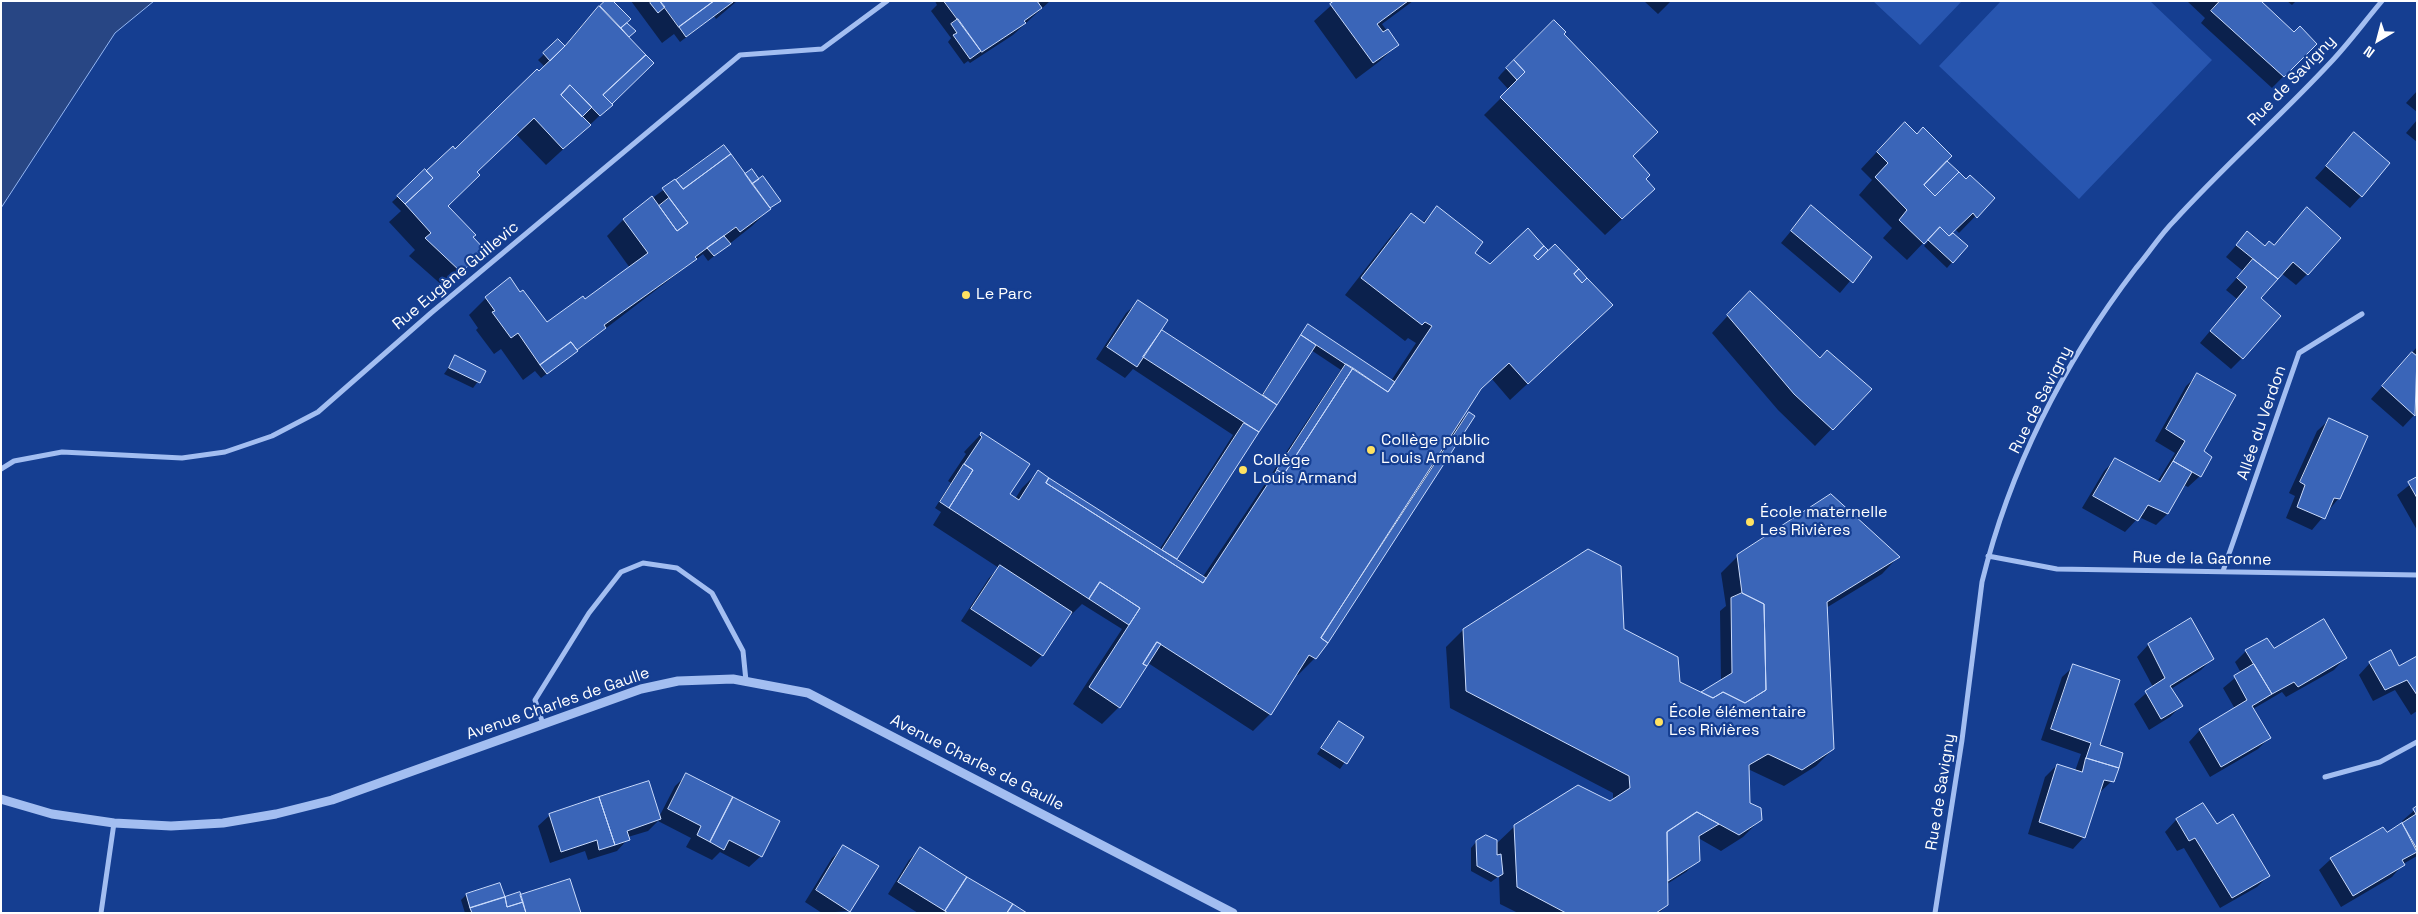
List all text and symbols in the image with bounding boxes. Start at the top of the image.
north arrow [2353,15,2403,65]
street label: Rue de Savigny [2244,32,2340,130]
text: N [2360,42,2378,62]
street label: Rue Eugène Guillevic [389,218,523,334]
place label: Le Parc [976,285,1032,305]
marker: Le Parc [960,289,972,301]
street label: Rue de Savigny [2006,343,2076,457]
street label: Allée du Verdon [2233,363,2291,483]
place label: Collège public Louis Armand [1381,431,1490,469]
marker: Collège public Louis Armand [1365,444,1377,456]
place label: Collège Louis Armand [1253,451,1357,489]
marker: Collège Louis Armand [1237,464,1249,476]
place label: École maternelle Les Rivières [1760,503,1888,541]
marker: École maternelle Les Rivières [1744,516,1756,528]
street label: Rue de la Garonne [2132,548,2272,570]
street label: Avenue Charles de Gaulle [464,664,652,744]
place label: École élémentaire Les Rivières [1669,703,1806,741]
street label: Avenue Charles de Gaulle [887,711,1067,815]
marker: École élémentaire Les Rivières [1653,716,1665,728]
street label: Rue de Savigny [1922,732,1960,852]

